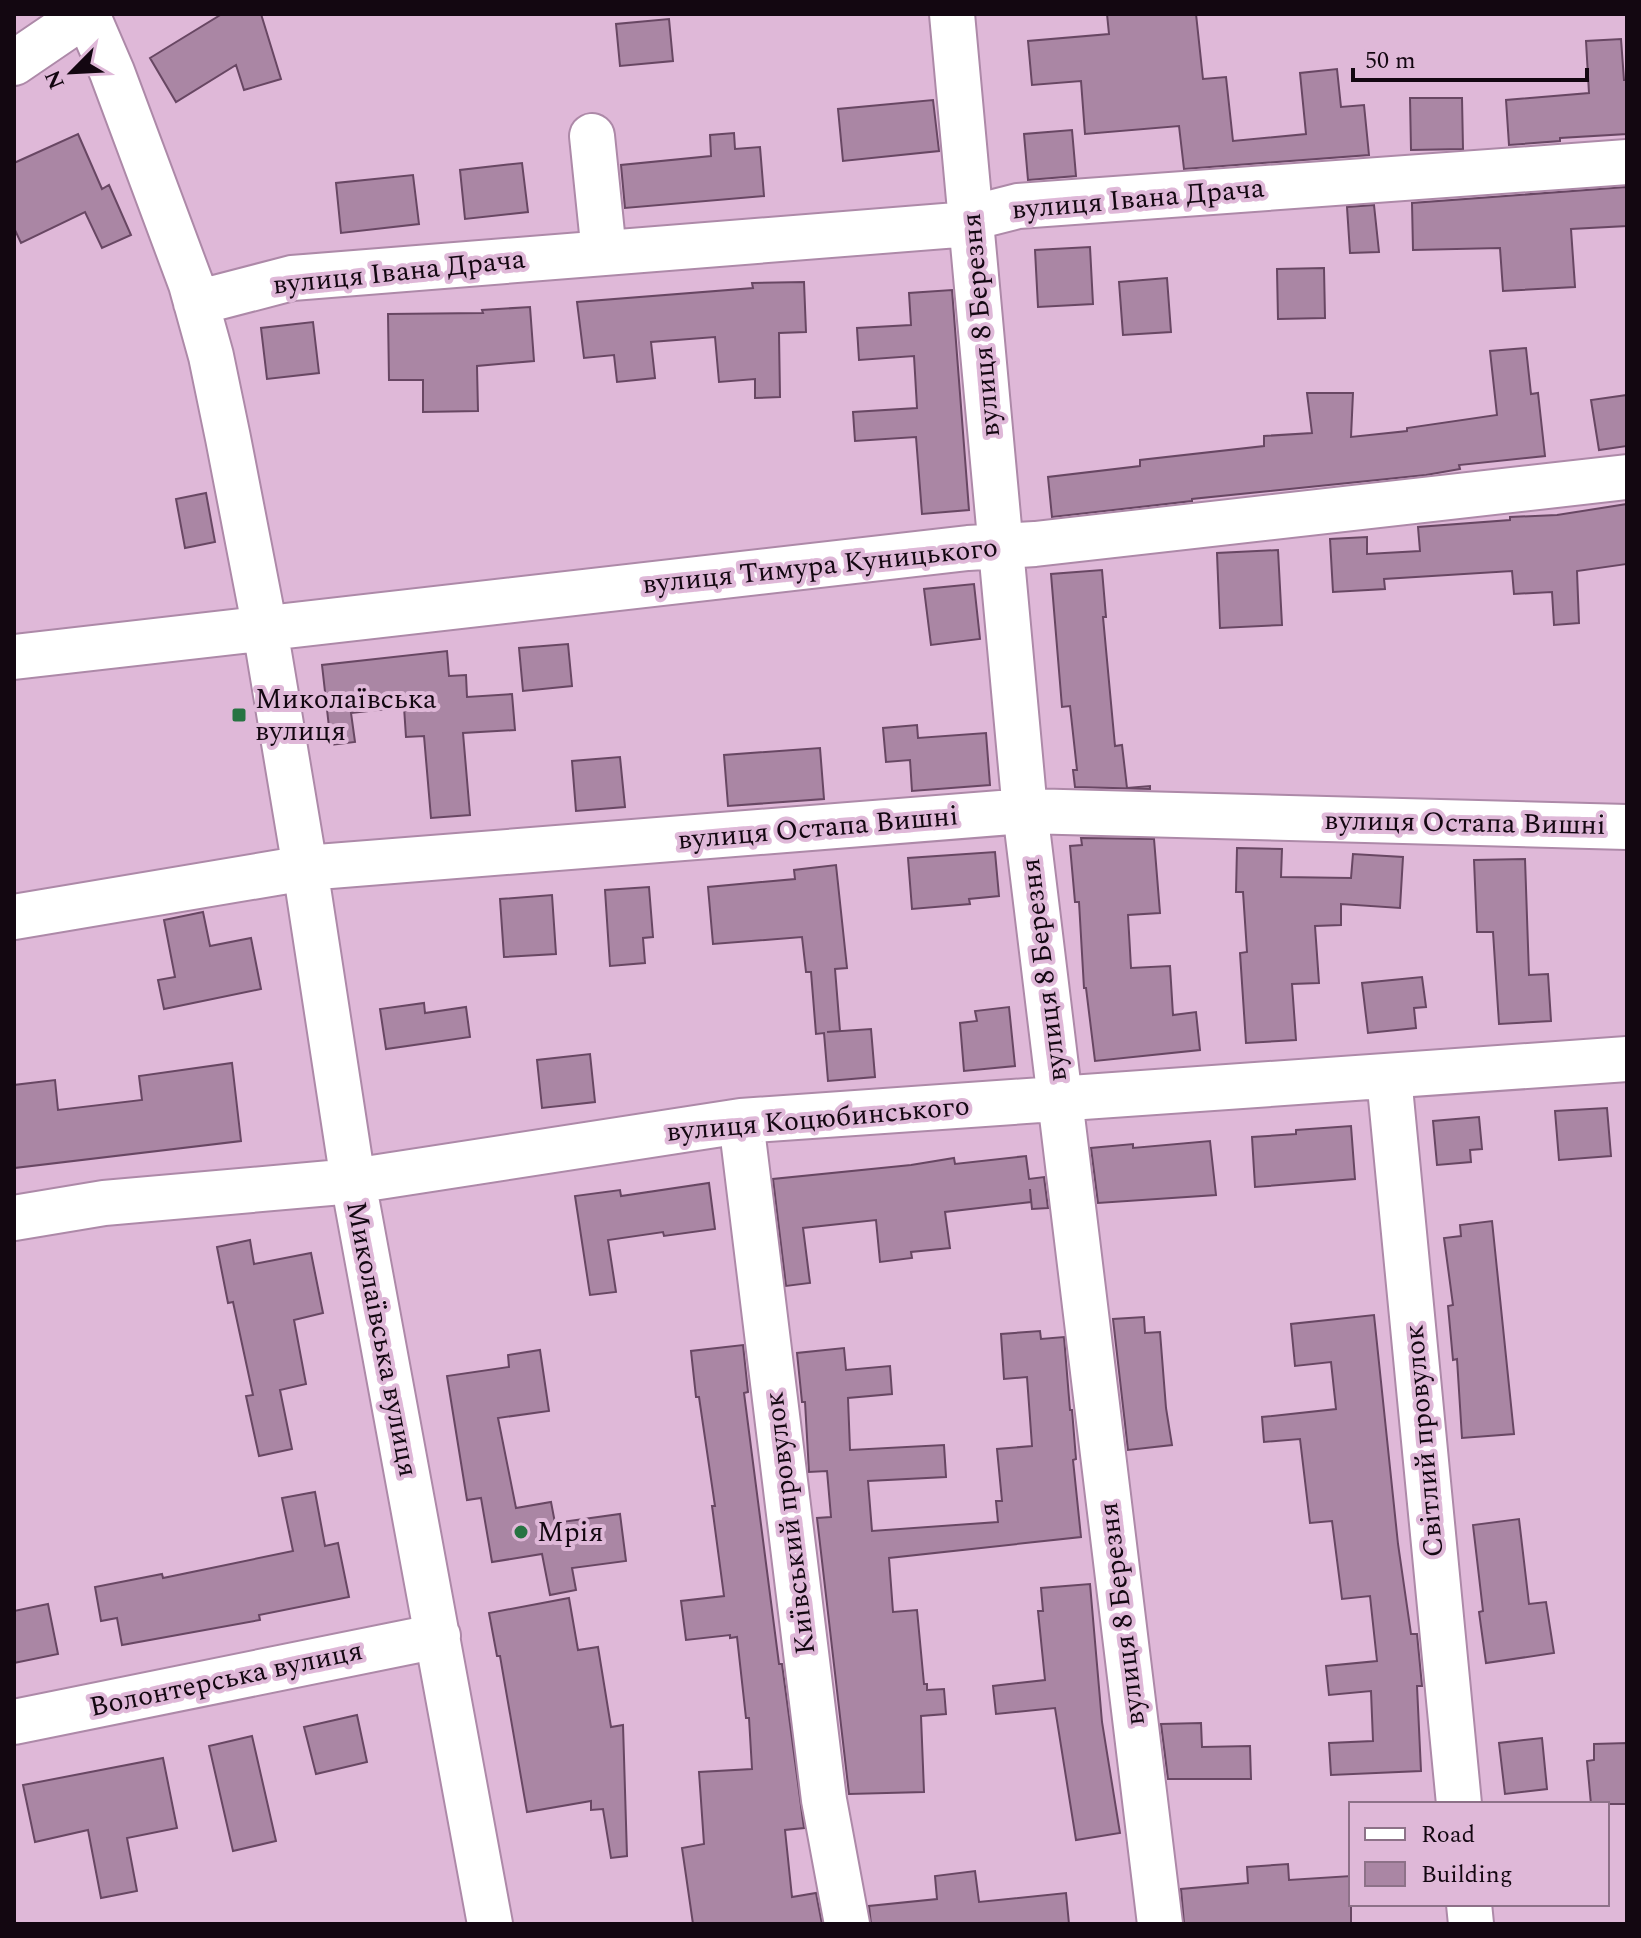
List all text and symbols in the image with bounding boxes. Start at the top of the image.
north arrow [32,32,112,112]
scale bar [1353,32,1587,82]
text: 50 m [1365,43,1416,79]
text: N [36,65,74,94]
street label: вулиця Івана Драча [1010,167,1267,231]
street label: вулиця 8 Березня [950,211,1012,439]
street label: вулиця Івана Драча [271,237,528,307]
street label: вулиця Тимура Куницького [640,526,1000,606]
place label: Миколаївська вулиця [255,678,437,753]
marker: Миколаївська вулиця [230,706,248,724]
street label: вулиця Остапа Вишні [676,794,960,862]
street label: вулиця Остапа Вишні [1324,799,1606,847]
street label: вулиця 8 Березня [1009,856,1079,1084]
street label: вулиця Коцюбинського [665,1084,971,1154]
street label: Миколаївська вулиця [334,1198,430,1480]
street label: Світлий провулок [1392,1323,1456,1559]
street label: Київський провулок [753,1389,827,1657]
street label: вулиця 8 Березня [1087,1500,1157,1728]
place label: Мрія [537,1511,603,1554]
marker: Мрія [512,1523,530,1541]
street label: Волонтерська вулиця [85,1629,367,1729]
legend [1349,1802,1609,1906]
text: Road [1421,1817,1475,1853]
text: Building [1421,1857,1513,1893]

